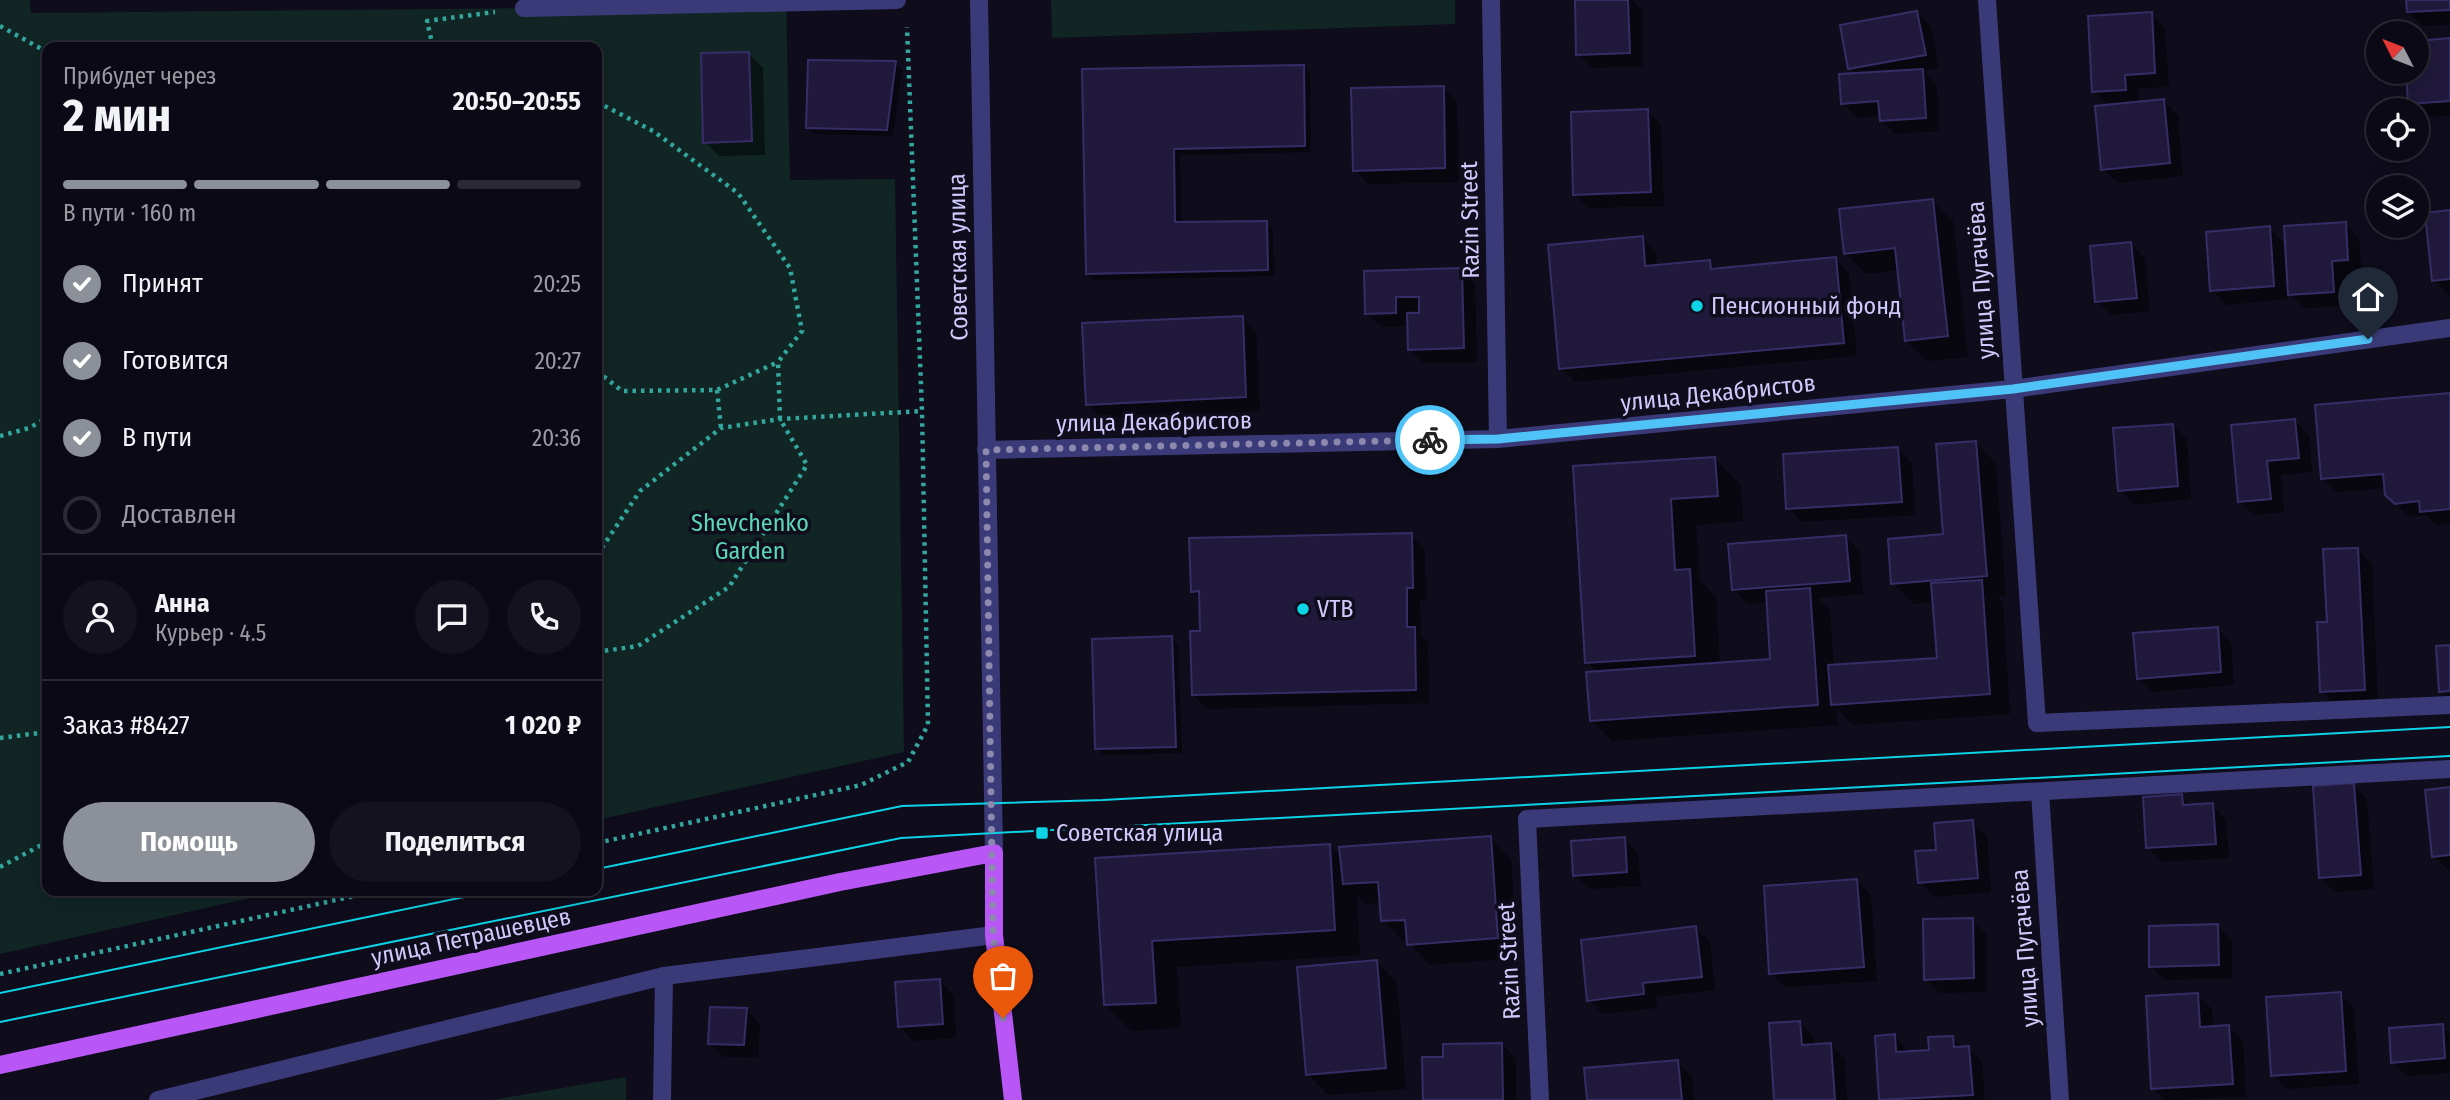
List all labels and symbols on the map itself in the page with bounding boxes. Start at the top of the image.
north arrow [2366,21,2429,84]
street label: Razin Street [1455,161,1485,279]
street label: Советская улица [943,173,973,341]
street label: улица Пугачёва [1962,200,2000,360]
pin [2338,267,2398,339]
place label: Пенсионный фонд [1711,292,1901,320]
marker: Пенсионный фонд [1689,298,1705,314]
street label: улица Декабристов [1619,369,1817,417]
courier [1395,405,1465,475]
street label: улица Декабристов [1056,406,1252,438]
park label: Shevchenko Garden [691,509,809,565]
place label: VTB [1317,595,1353,623]
marker: VTB [1295,601,1311,617]
place label: Советская улица [1056,819,1223,847]
marker: Советская улица [1034,825,1050,841]
street label: улица Пугачёва [2006,868,2044,1028]
street label: Razin Street [1492,901,1526,1020]
street label: улица Петрашевцев [369,902,573,972]
pin [973,946,1033,1018]

